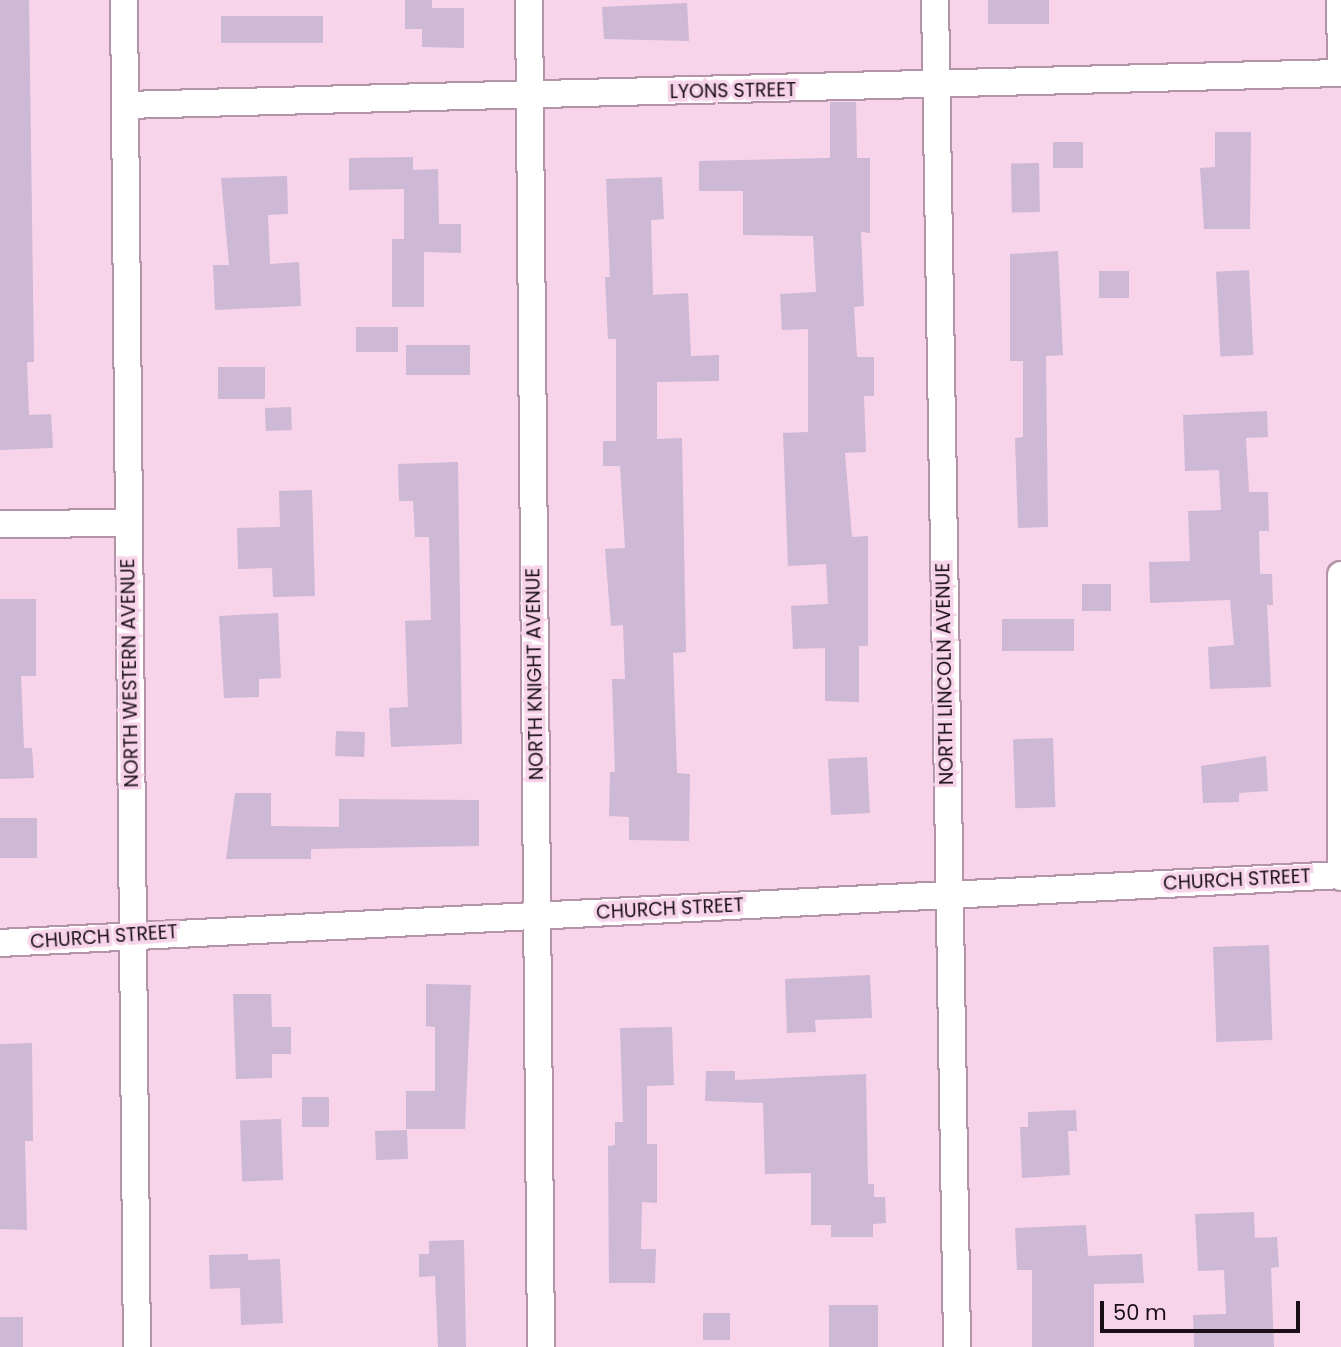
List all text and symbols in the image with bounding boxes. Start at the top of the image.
street label: LYONS STREET [670,78,796,104]
street label: NORTH WESTERN AVENUE [117,558,143,788]
street label: NORTH LINCOLN AVENUE [932,563,958,785]
street label: NORTH KNIGHT AVENUE [522,568,548,780]
street label: CHURCH STREET [1163,865,1311,895]
street label: CHURCH STREET [596,894,744,924]
street label: CHURCH STREET [29,920,179,954]
scale bar [1103,1288,1302,1332]
text: 50 m [1113,1298,1167,1327]

